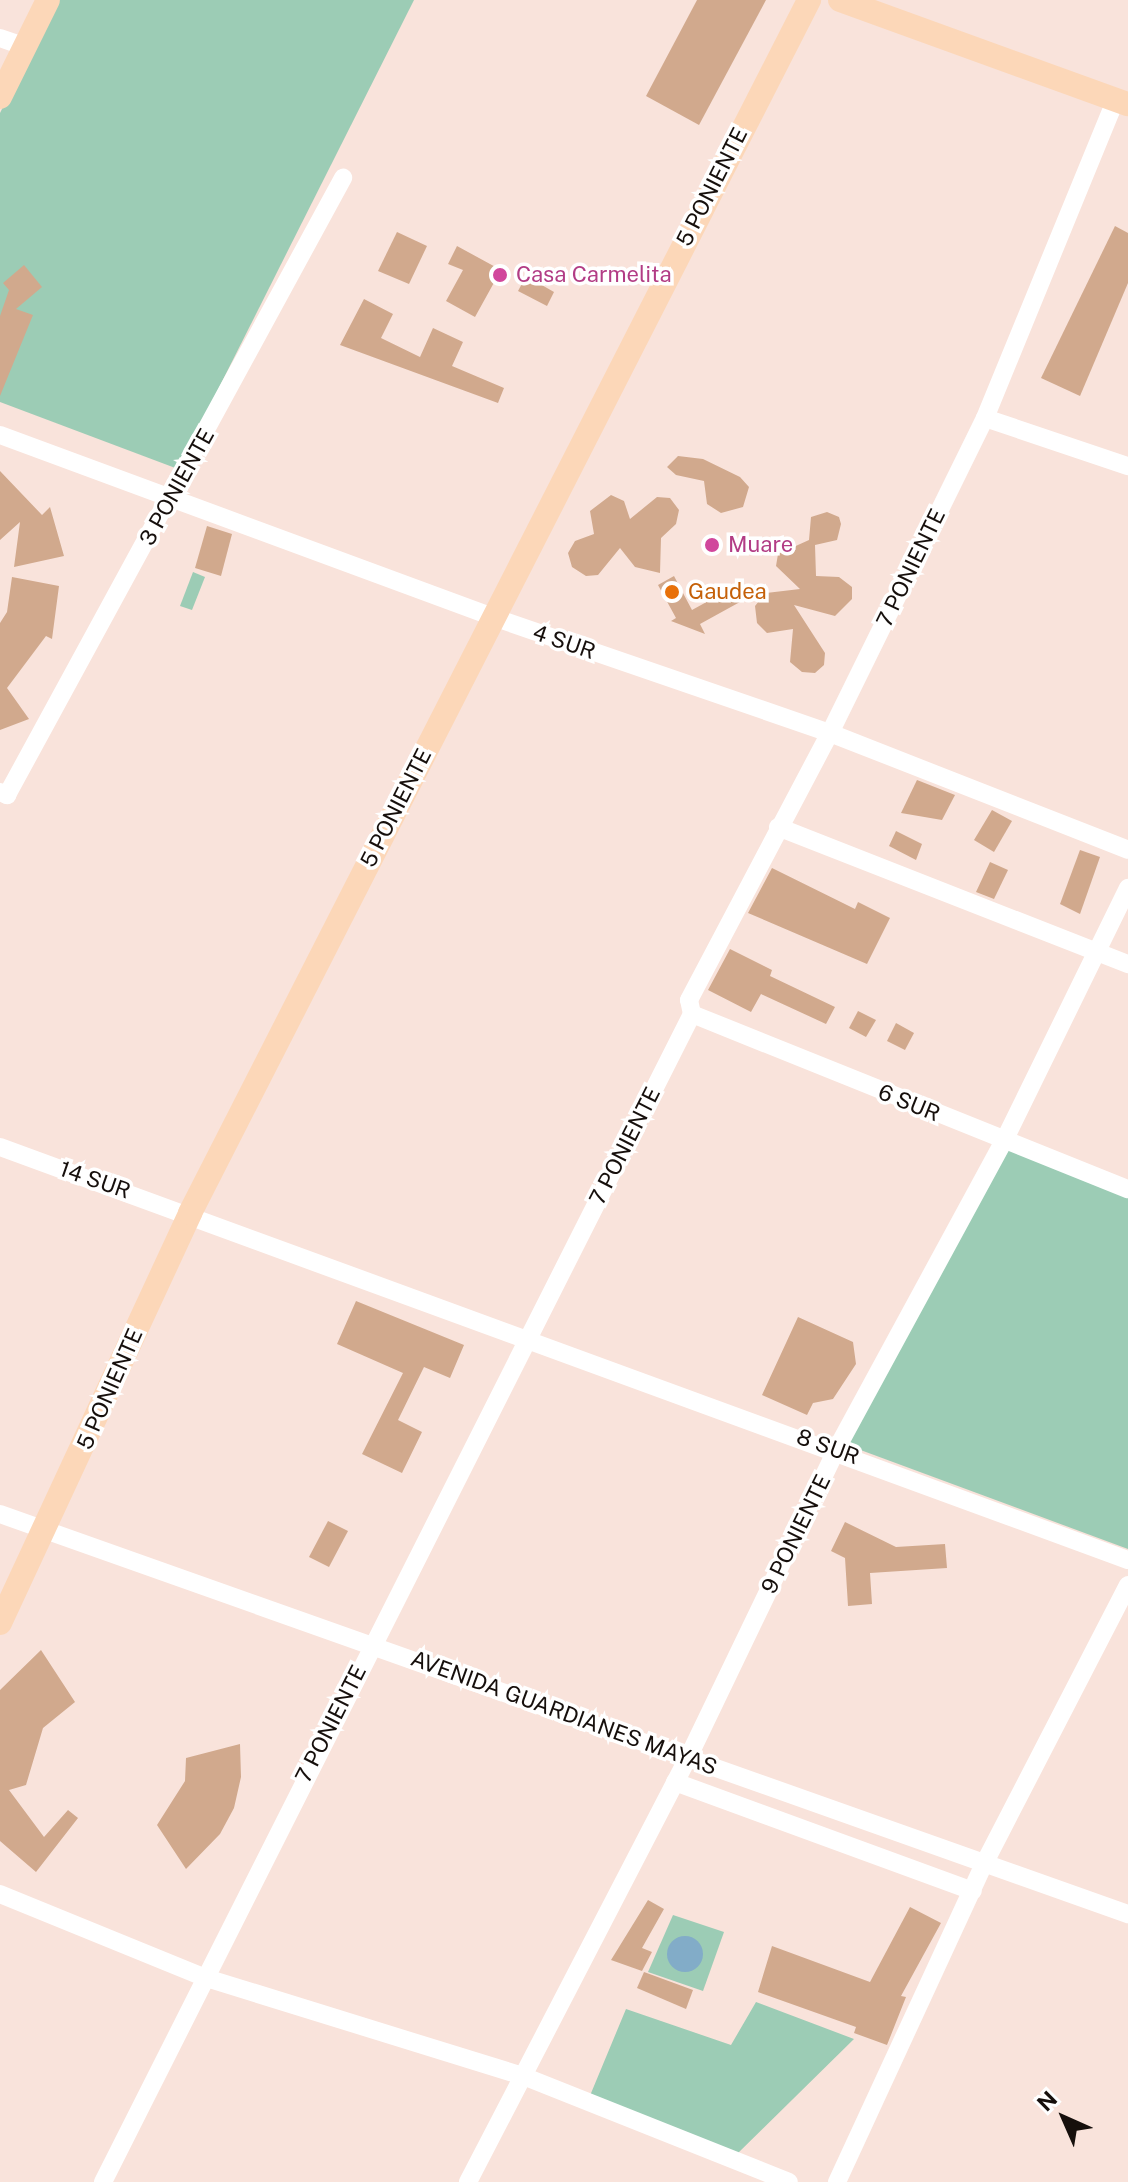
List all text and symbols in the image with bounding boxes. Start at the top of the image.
street label: 5 PONIENTE [671,123,753,251]
place label: Casa Carmelita [516,262,672,288]
marker: Casa Carmelita [491,266,509,284]
street label: 3 PONIENTE [134,424,220,550]
street label: 7 PONIENTE [871,504,951,632]
place label: Muare [728,532,793,558]
marker: Muare [703,536,721,554]
place label: Gaudea [688,579,767,605]
marker: Gaudea [663,583,681,601]
street label: 4 SUR [529,619,599,665]
street label: 5 PONIENTE [355,744,437,872]
street label: 6 SUR [874,1079,944,1127]
street label: 7 PONIENTE [584,1083,666,1209]
street label: 14 SUR [56,1156,134,1204]
street label: 5 PONIENTE [72,1324,148,1454]
street label: 8 SUR [793,1424,863,1470]
street label: 9 PONIENTE [756,1470,836,1598]
street label: AVENIDA GUARDIANES MAYAS [407,1645,721,1781]
street label: 7 PONIENTE [290,1661,372,1787]
north arrow [1024,2078,1104,2158]
text: N [1032,2086,1062,2116]

